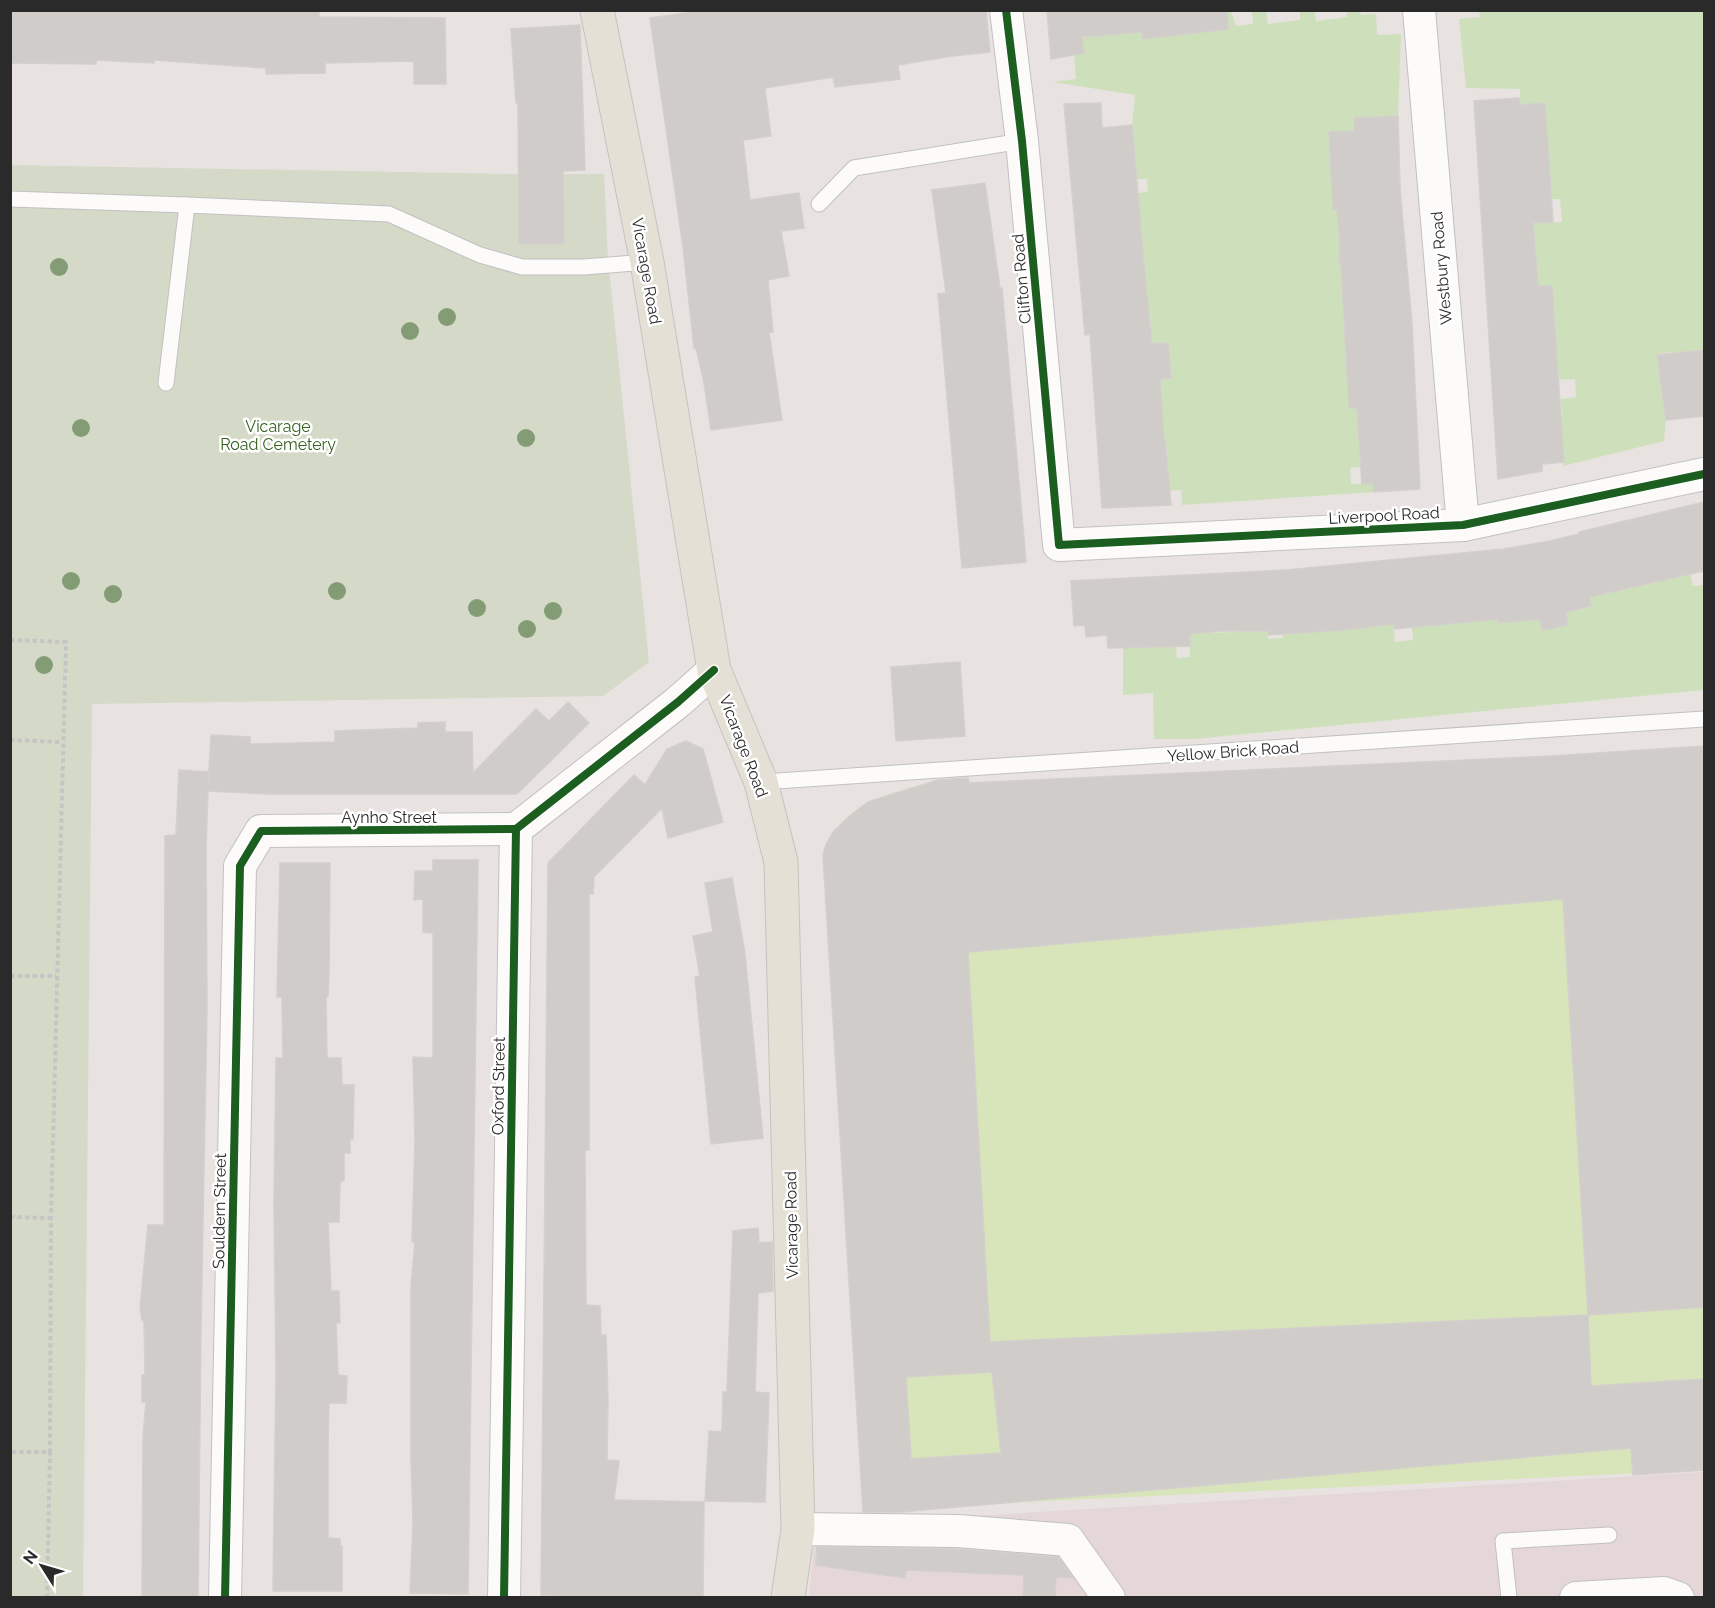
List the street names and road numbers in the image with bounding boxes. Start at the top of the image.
street label: Westbury Road [1427,210,1456,325]
street label: Vicarage Road [628,216,665,326]
street label: Clifton Road [1008,233,1035,325]
street label: Liverpool Road [1328,503,1440,528]
street label: Vicarage Road [715,692,772,800]
street label: Yellow Brick Road [1166,737,1300,766]
street label: Aynho Street [341,808,437,827]
street label: Oxford Street [488,1036,509,1135]
street label: Souldern Street [209,1152,230,1269]
street label: Vicarage Road [781,1171,802,1279]

